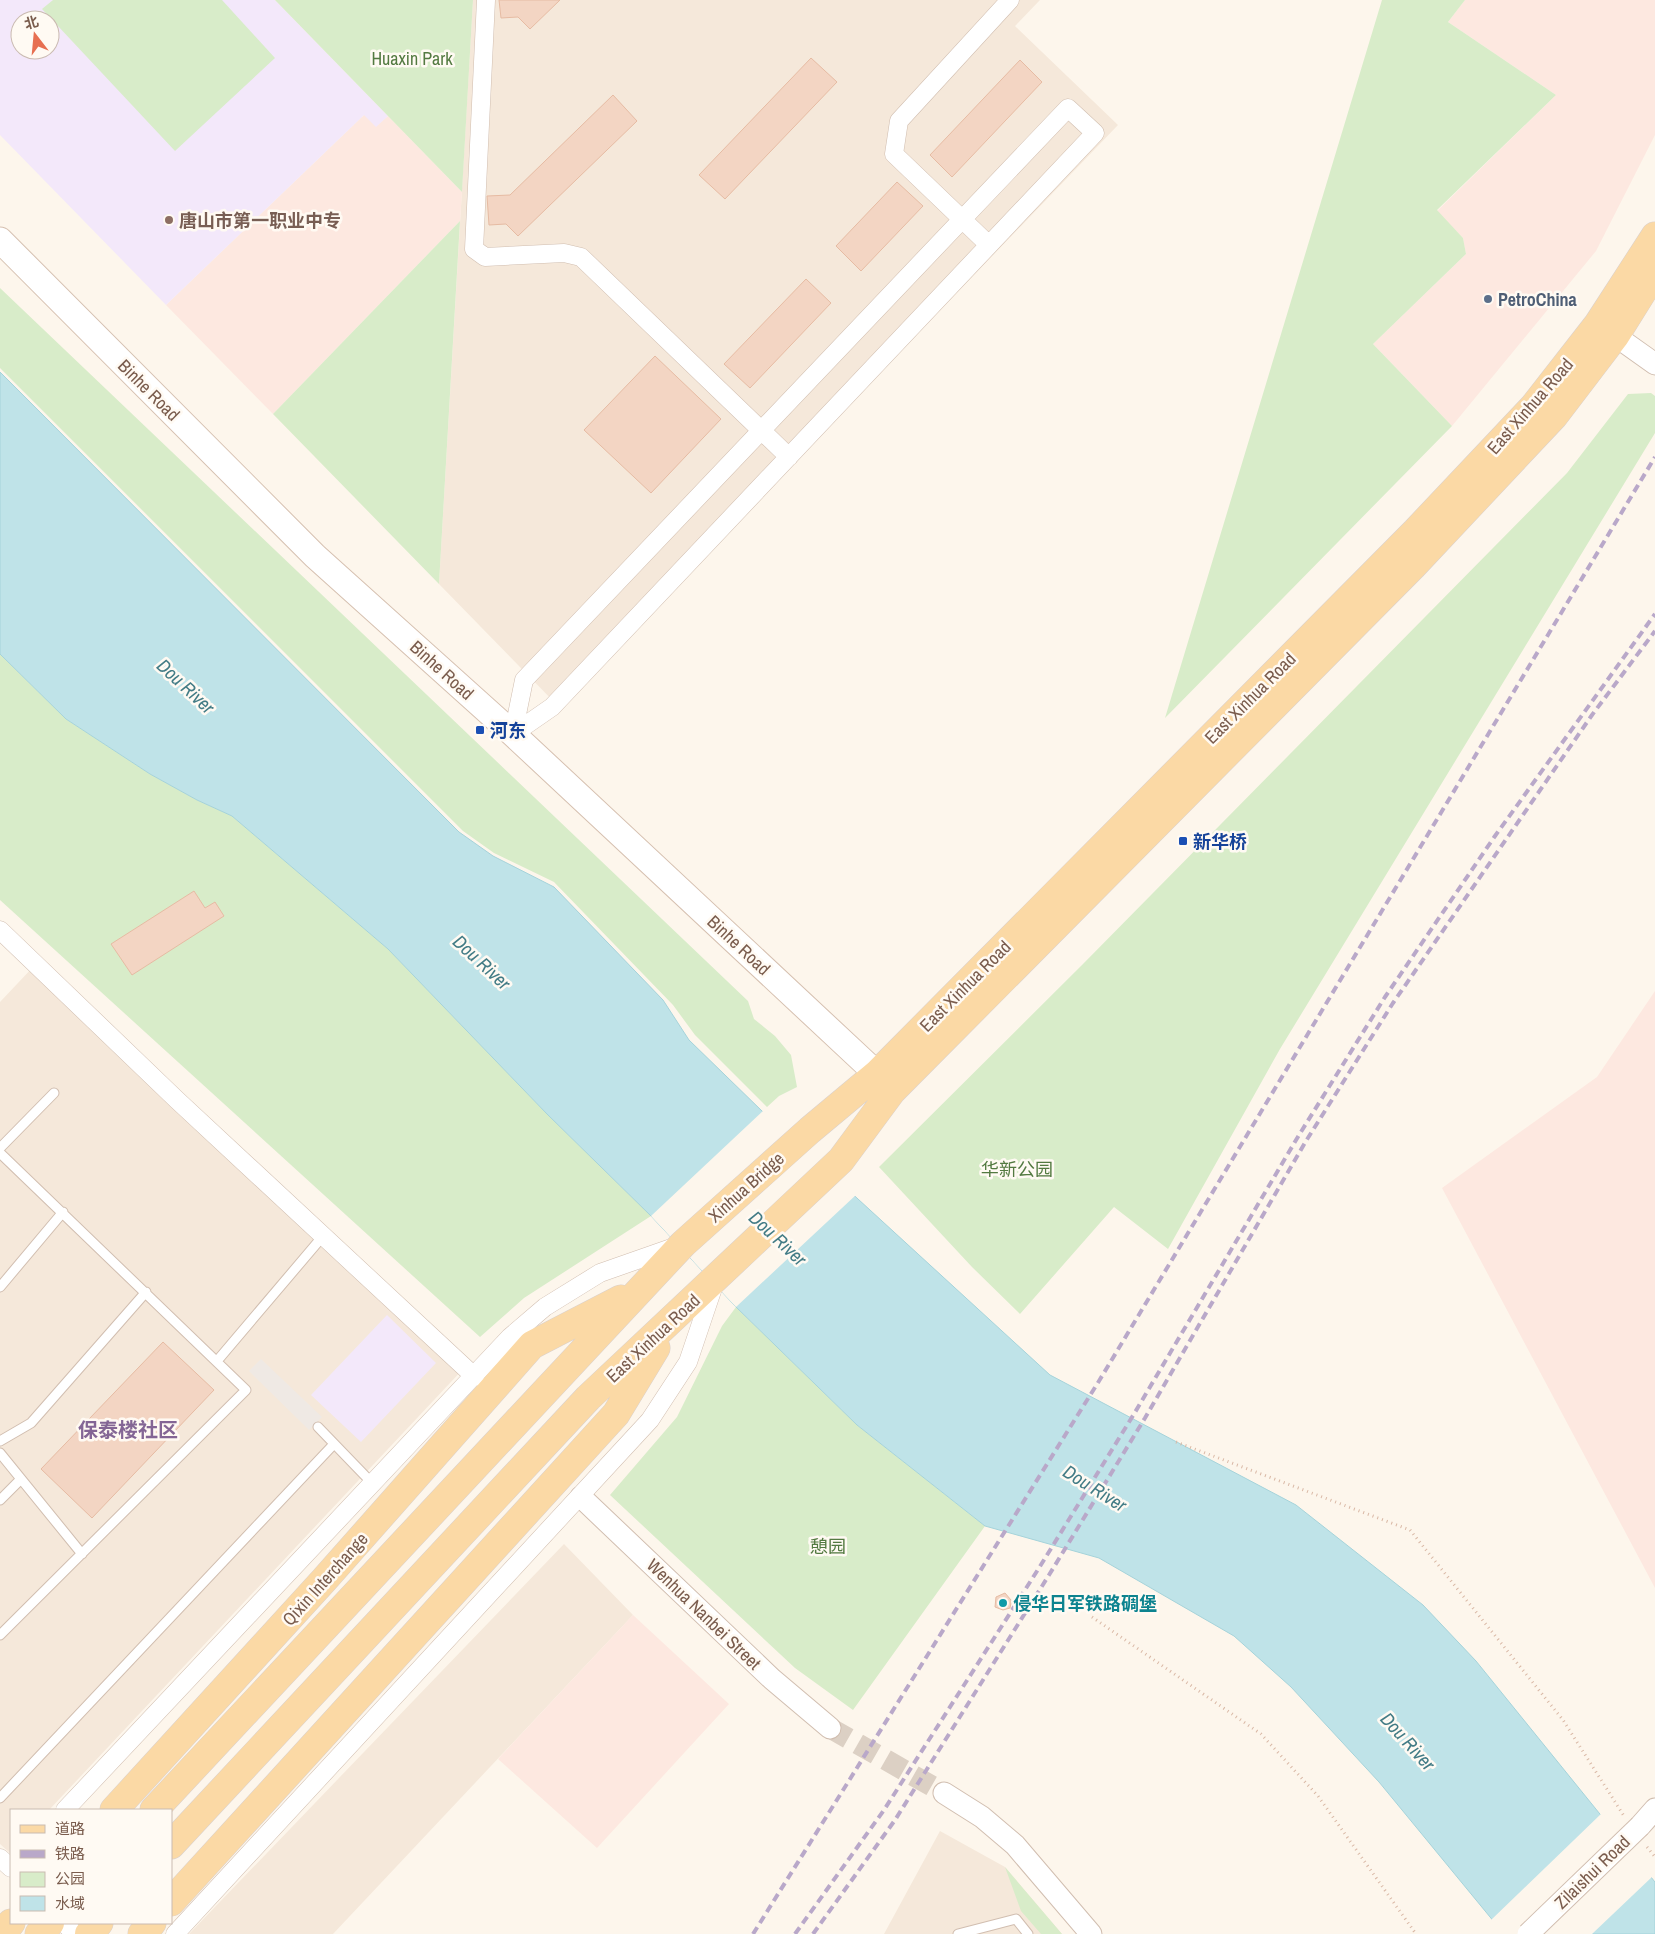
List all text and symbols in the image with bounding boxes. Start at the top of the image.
north arrow [10,10,60,60]
text: 北 [22,12,41,33]
park label: Huaxin Park [371,46,453,71]
place label: 唐山市第一职业中专 [179,208,341,233]
marker: 唐山市第一职业中专 [163,214,175,226]
place label: PetroChina [1498,287,1578,312]
marker: PetroChina [1482,293,1494,305]
street label: East Xinhua Road [1481,353,1579,459]
street label: Binhe Road [113,354,185,426]
street label: Binhe Road [405,635,479,705]
street label: East Xinhua Road [1199,647,1301,749]
water label: Dou River [151,653,221,720]
place label: 河东 [490,718,526,743]
marker: 河东 [474,724,486,736]
place label: 新华桥 [1193,829,1247,854]
marker: 新华桥 [1177,835,1189,847]
street label: Binhe Road [702,909,776,981]
water label: Dou River [447,929,517,996]
street label: East Xinhua Road [914,935,1016,1037]
street label: Xinhua Bridge [703,1146,789,1228]
park label: 华新公园 [981,1157,1053,1182]
water label: Dou River [743,1205,813,1272]
street label: East Xinhua Road [601,1288,705,1388]
district label: 保泰楼社区 [78,1416,178,1443]
water label: Dou River [1058,1458,1132,1518]
street label: Qixin Interchange [276,1527,374,1631]
park label: 憩园 [810,1534,846,1559]
street label: Wenhua Nanbei Street [641,1553,767,1675]
place label: 侵华日军铁路碉堡 [1013,1591,1157,1616]
marker: 侵华日军铁路碉堡 [997,1597,1009,1609]
water label: Dou River [1375,1706,1442,1776]
legend [10,1809,172,1924]
text: 道路 [55,1818,85,1839]
street label: Zilaishui Road [1549,1830,1635,1914]
text: 铁路 [55,1843,85,1864]
text: 公园 [55,1868,85,1889]
text: 水域 [55,1893,85,1914]

